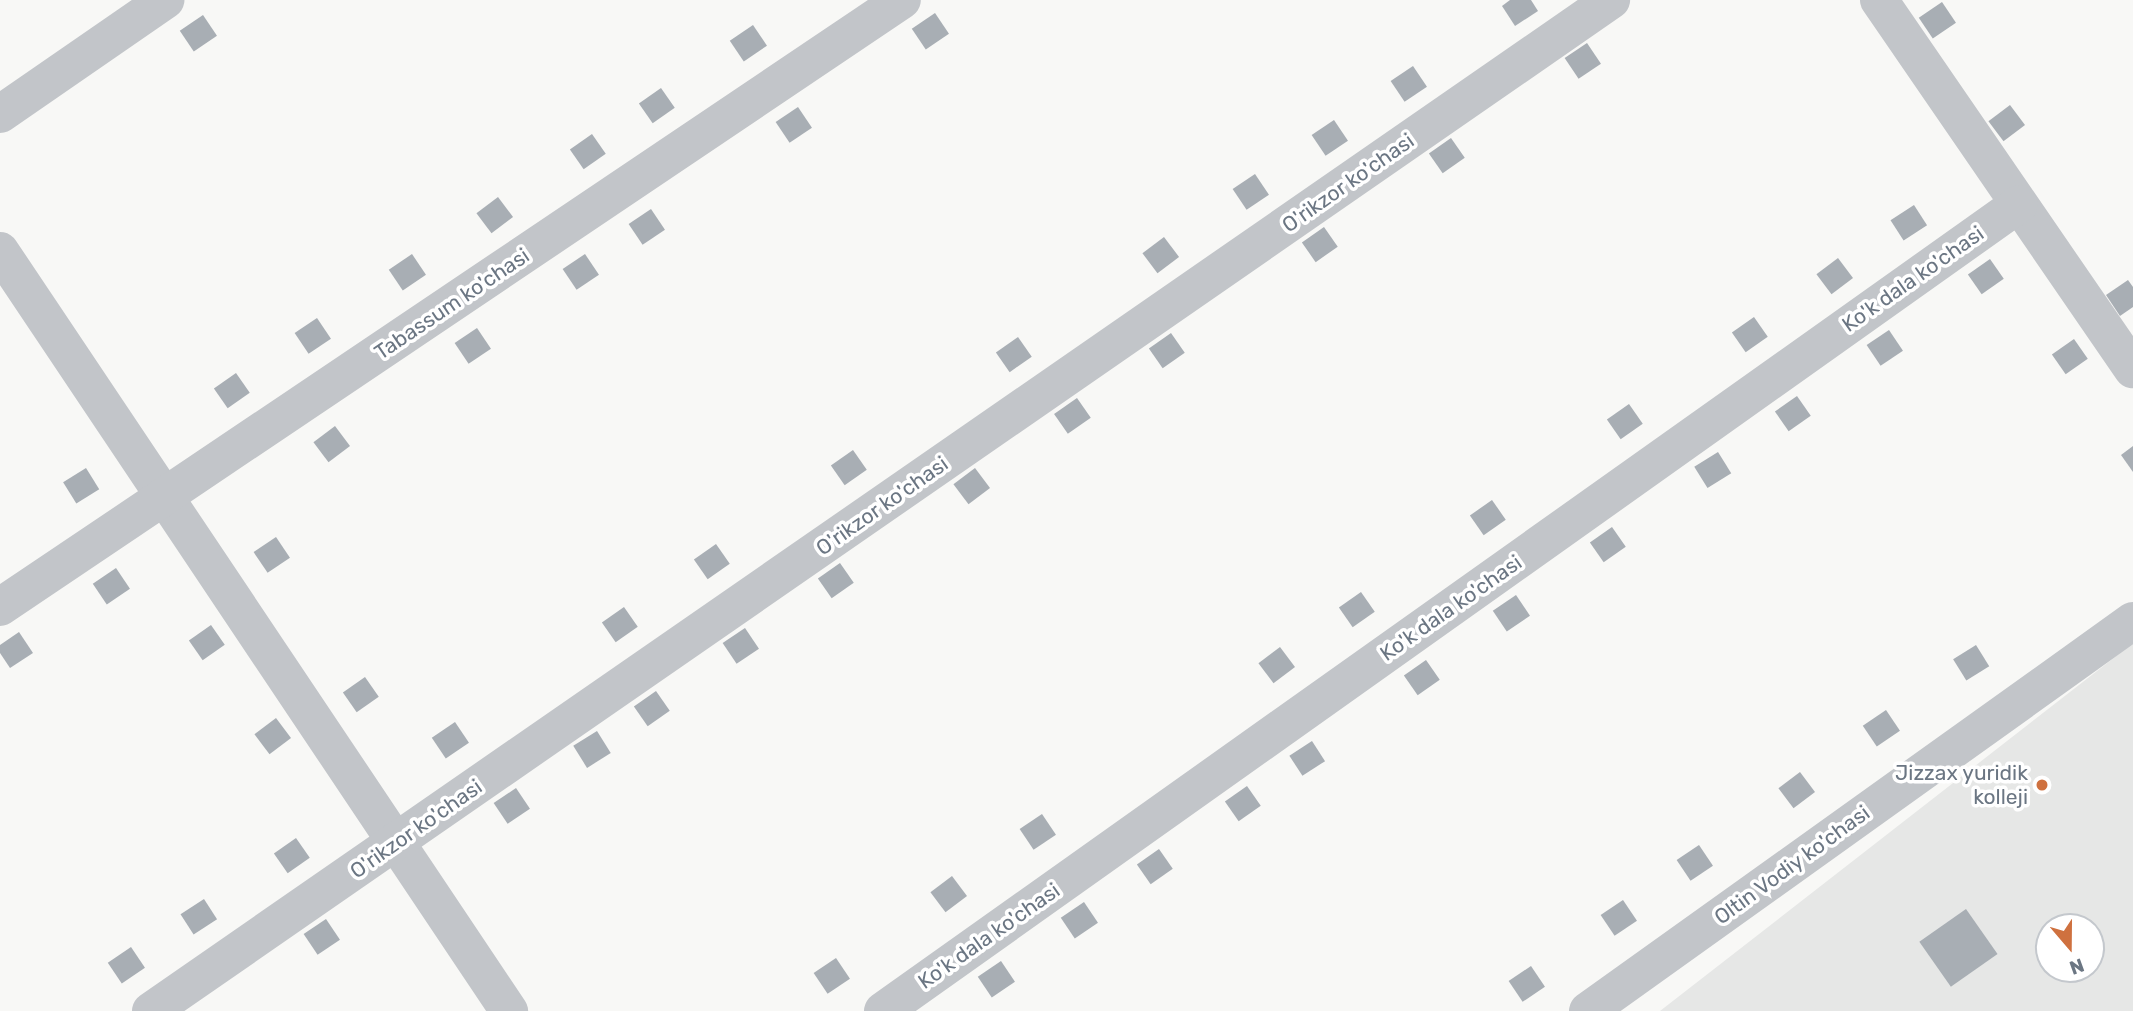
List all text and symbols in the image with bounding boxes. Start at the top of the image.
street label: O'rikzor ko'chasi [1277,128,1419,238]
street label: Ko'k dala ko'chasi [1837,221,1989,337]
street label: Tabassum ko'chasi [370,243,534,365]
street label: O'rikzor ko'chasi [811,451,953,561]
street label: Ko'k dala ko'chasi [1375,550,1527,666]
place label: Jizzax yuridik kolleji [1894,760,2028,810]
street label: O'rikzor ko'chasi [345,774,487,884]
marker: Jizzax yuridik kolleji [2034,777,2050,793]
street label: Oltin Vodiy ko'chasi [1709,800,1875,930]
street label: Ko'k dala ko'chasi [913,878,1065,994]
north arrow [2035,913,2105,983]
text: N [2066,953,2087,979]

